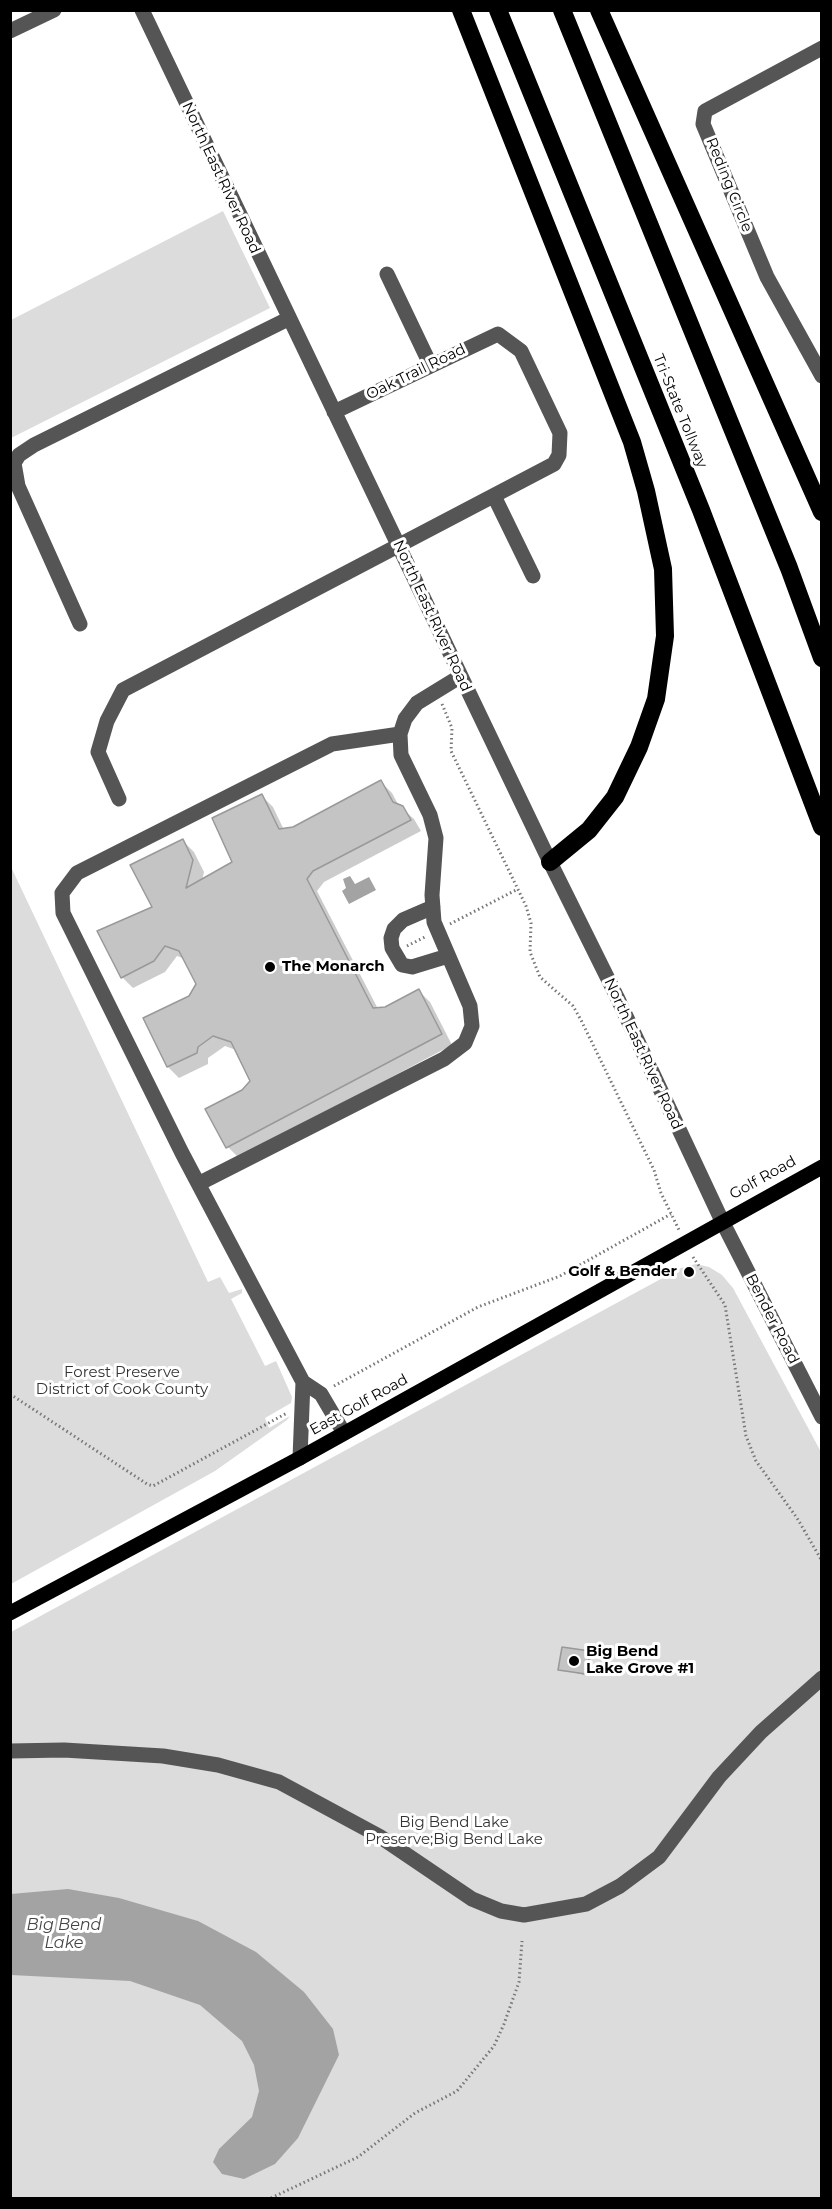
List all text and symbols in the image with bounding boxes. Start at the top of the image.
street label: North East River Road [178,99,264,257]
street label: Reding Circle [702,135,756,235]
street label: Oak Trail Road [363,340,469,404]
street label: Tri-State Tollway [649,351,711,471]
street label: North East River Road [389,537,475,695]
place label: The Monarch [282,958,385,976]
marker: The Monarch [263,960,277,974]
street label: North East River Road [600,975,686,1133]
street label: Golf Road [727,1152,799,1204]
place label: Golf & Bender [568,1263,677,1281]
marker: Golf & Bender [682,1265,696,1279]
street label: Bender Road [742,1271,802,1367]
park label: Forest Preserve District of Cook County [36,1364,208,1399]
street label: East Golf Road [307,1371,411,1439]
place label: Big Bend Lake Grove #1 [586,1643,694,1678]
marker: Big Bend Lake Grove #1 [567,1654,581,1668]
park label: Big Bend Lake Preserve;Big Bend Lake [365,1814,543,1849]
water label: Big Bend Lake [27,1915,101,1953]

